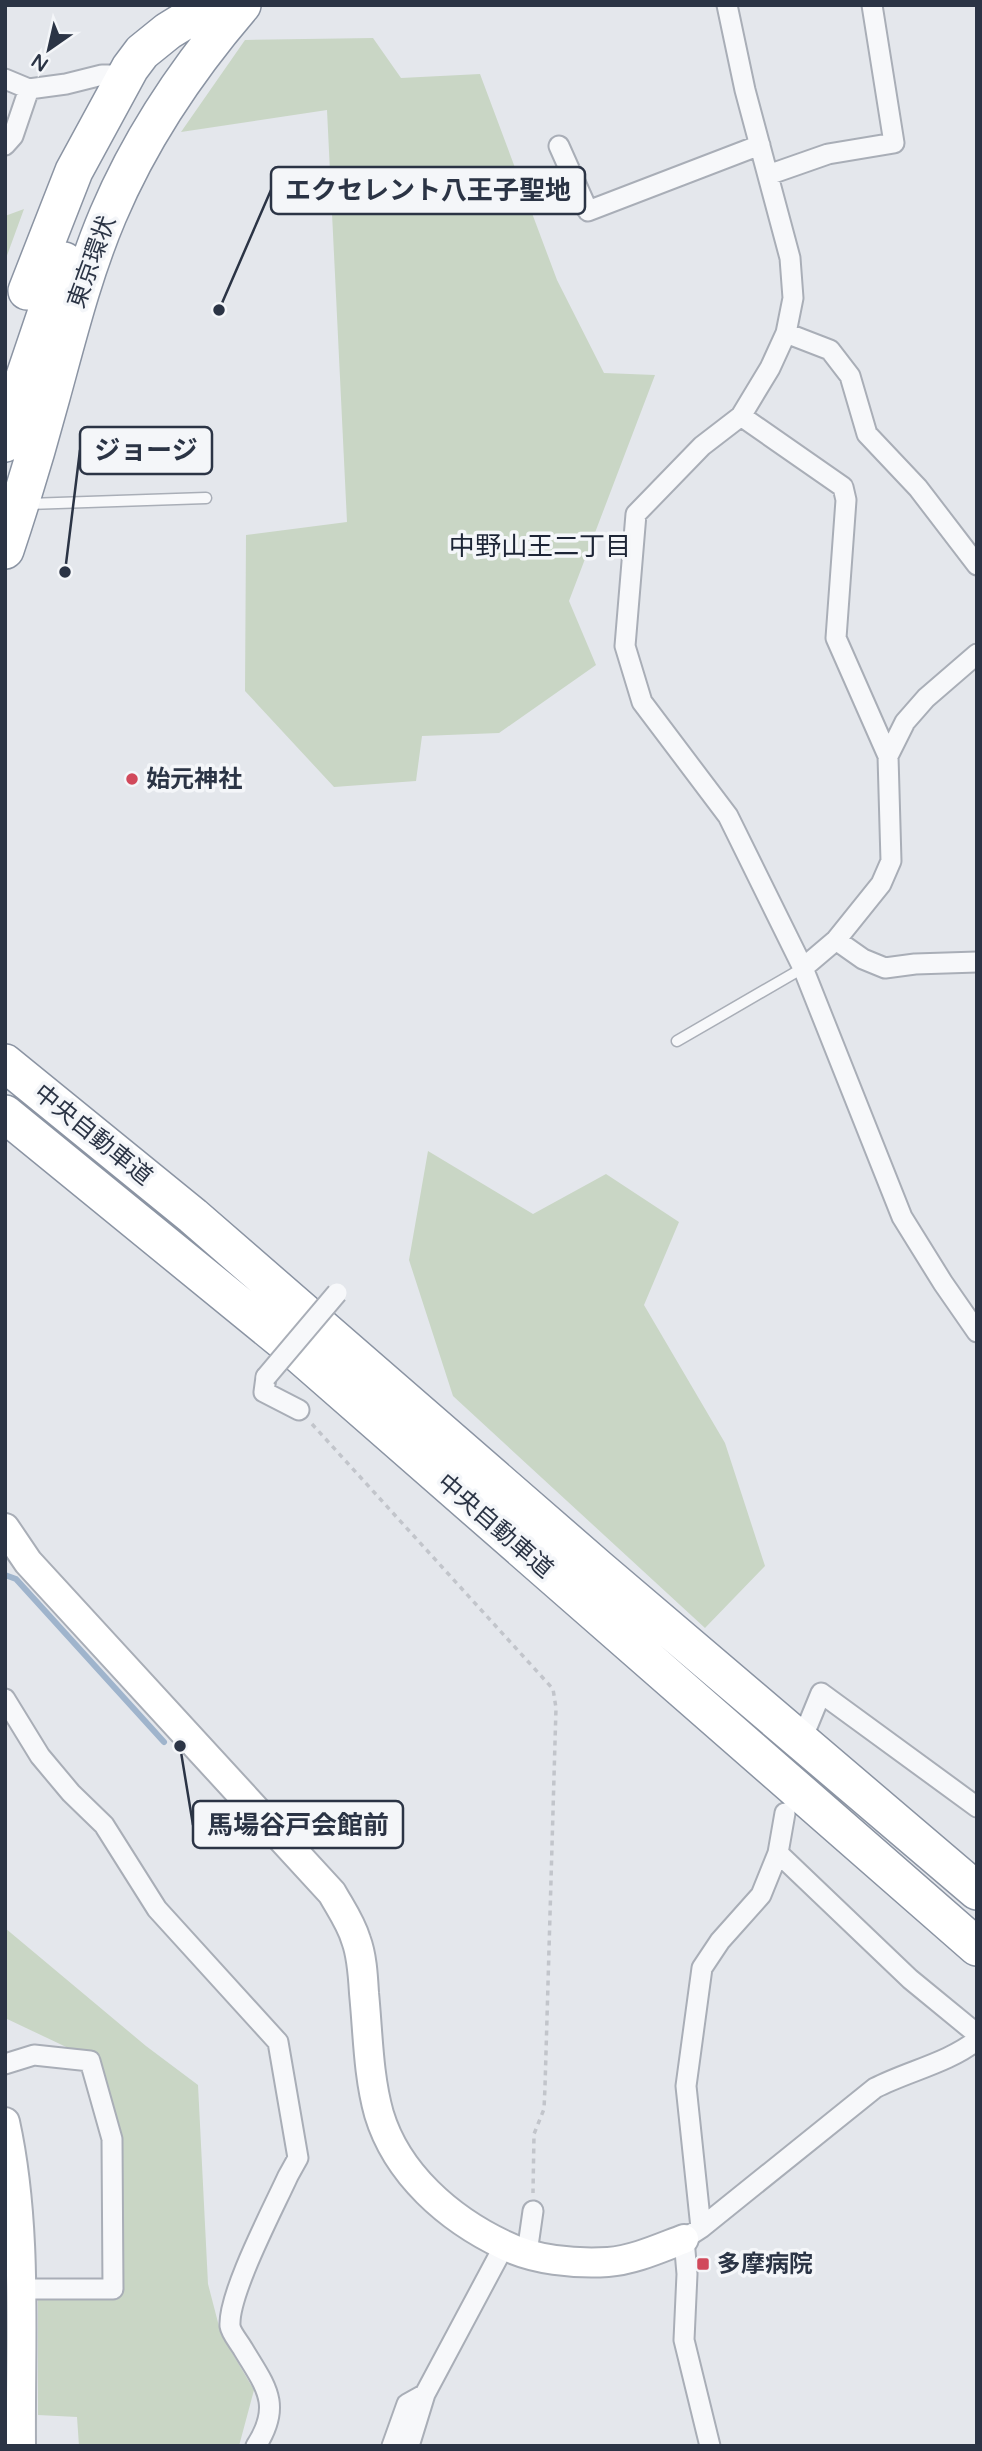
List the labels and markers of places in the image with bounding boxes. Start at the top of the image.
callout: エクセレント八王子聖地 [271,167,585,214]
callout: ジョージ [80,427,212,474]
place label: 始元神社 [146,765,242,794]
marker: 始元神社 [124,771,140,787]
callout: 馬場谷戸会館前 [193,1801,403,1848]
place label: 多摩病院 [717,2250,813,2279]
marker: 多摩病院 [695,2256,711,2272]

